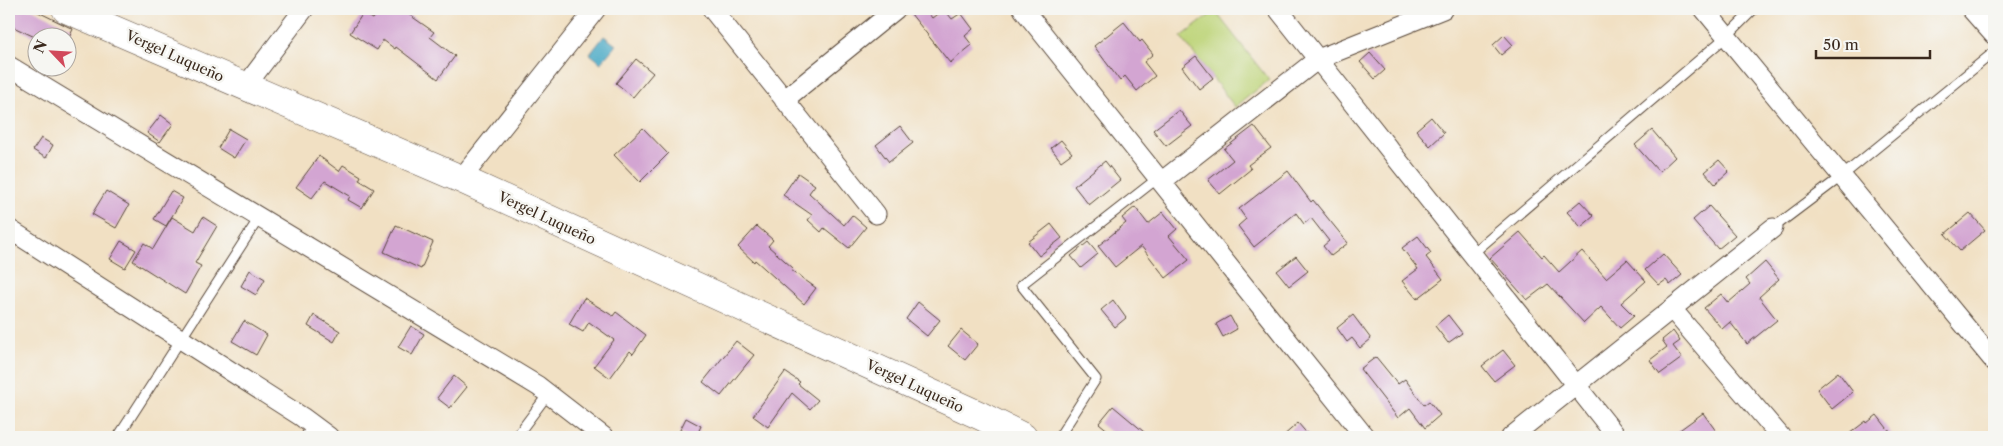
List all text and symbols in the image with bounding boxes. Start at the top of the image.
street label: Vergel Luqueño [122,26,227,86]
north arrow [28,28,78,78]
scale bar [1816,28,1929,60]
text: 50 m [1823,35,1859,54]
text: N [29,37,51,56]
street label: Vergel Luqueño [494,187,599,248]
street label: Vergel Luqueño [862,355,967,416]

